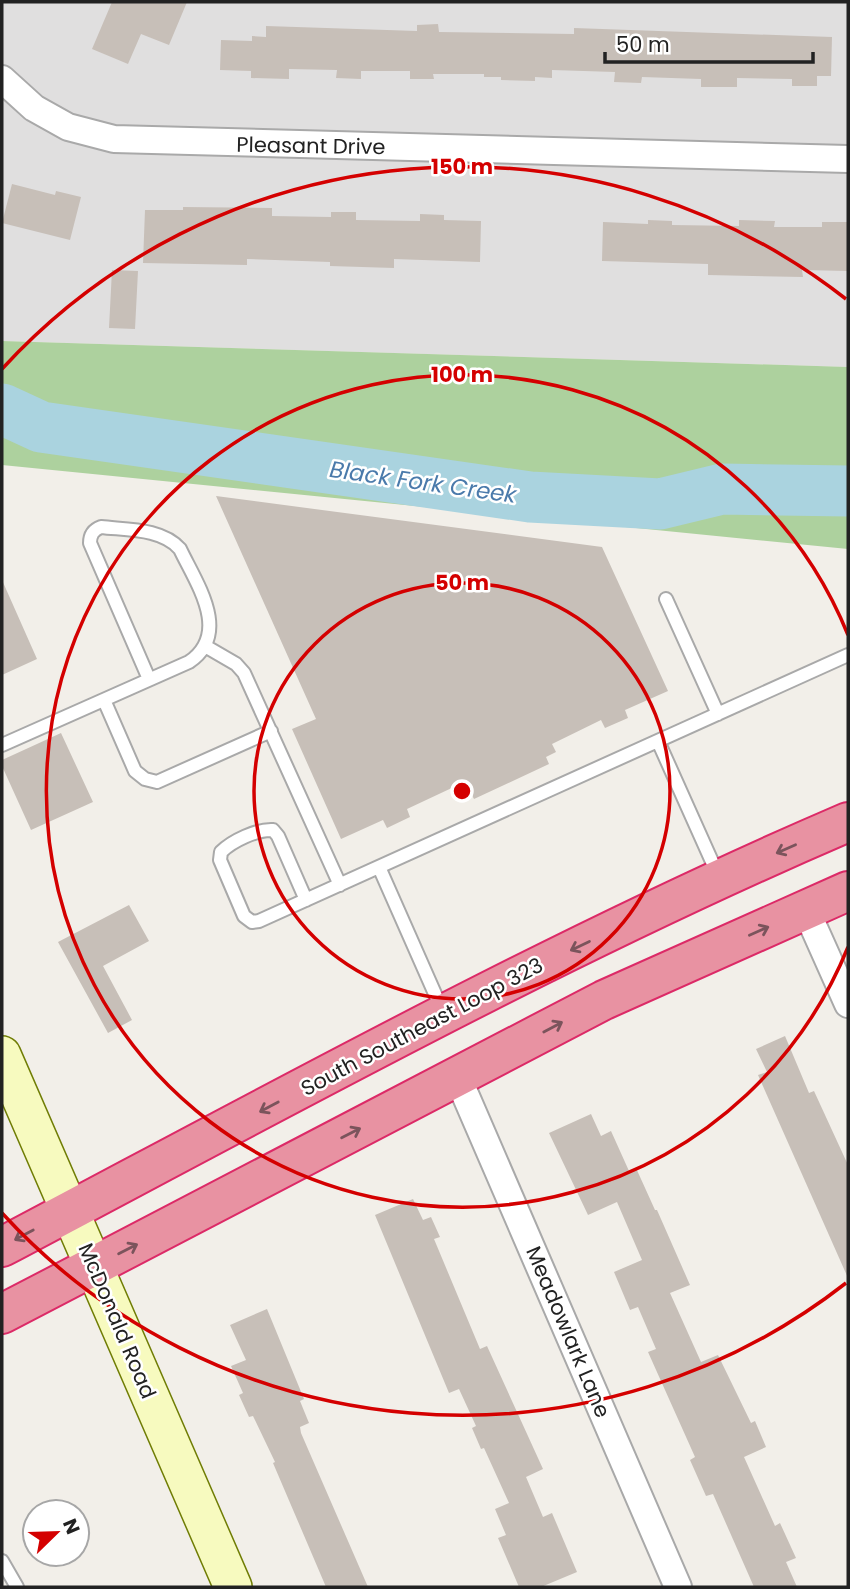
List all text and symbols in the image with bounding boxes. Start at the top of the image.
scale bar [605,21,813,65]
text: 50 m [616,30,670,59]
street label: Pleasant Drive [236,130,386,161]
text: 150 m [431,152,493,181]
text: 100 m [431,360,493,389]
water label: Black Fork Creek [328,453,520,511]
text: 50 m [435,568,489,597]
centre of rings [450,779,474,803]
one-way arrow [775,843,797,856]
one-way arrow [747,924,769,937]
one-way arrow [570,940,591,953]
street label: South Southeast Loop 323 [296,950,548,1103]
one-way arrow [542,1020,563,1033]
one-way arrow [259,1100,280,1114]
one-way arrow [340,1125,361,1139]
one-way arrow [14,1229,35,1242]
street label: McDonald Road [72,1239,163,1403]
one-way arrow [117,1241,137,1255]
street label: Meadowlark Lane [519,1242,618,1422]
north arrow [21,1498,91,1568]
text: N [56,1515,86,1538]

